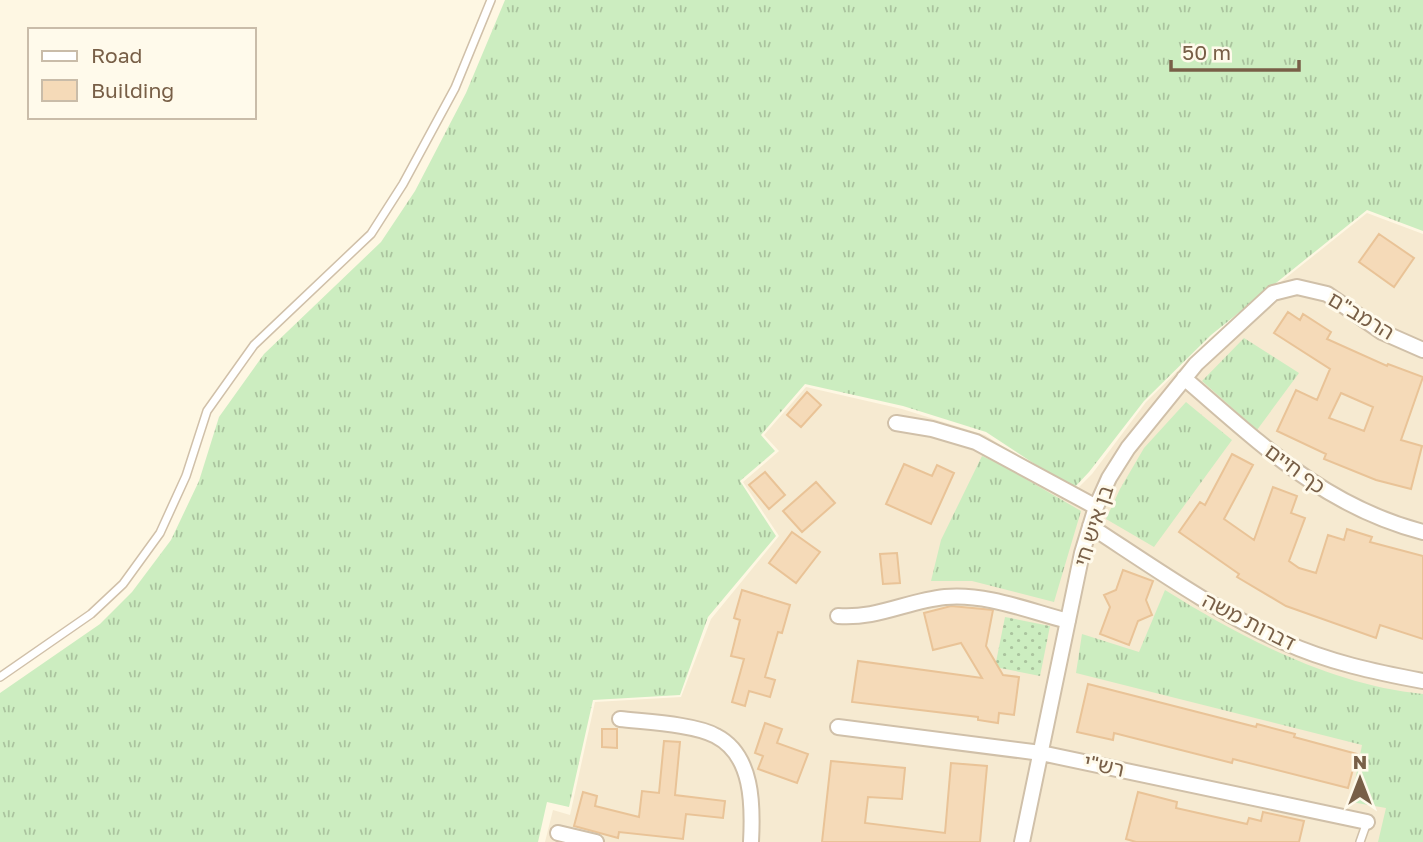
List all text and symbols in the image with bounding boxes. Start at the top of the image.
legend [28,28,256,119]
scale bar [1171,28,1299,72]
text: 50 m [1182,39,1231,65]
text: Road [91,42,142,68]
text: Building [91,77,174,103]
street label: הרמב"ם [1324,285,1399,345]
street label: כף חיים [1260,438,1331,499]
street label: בן איש חי [1068,482,1118,570]
street label: דברות משה [1198,587,1300,656]
north arrow [1325,744,1395,814]
street label: רש"י [1082,748,1127,782]
text: N [1353,750,1367,773]

